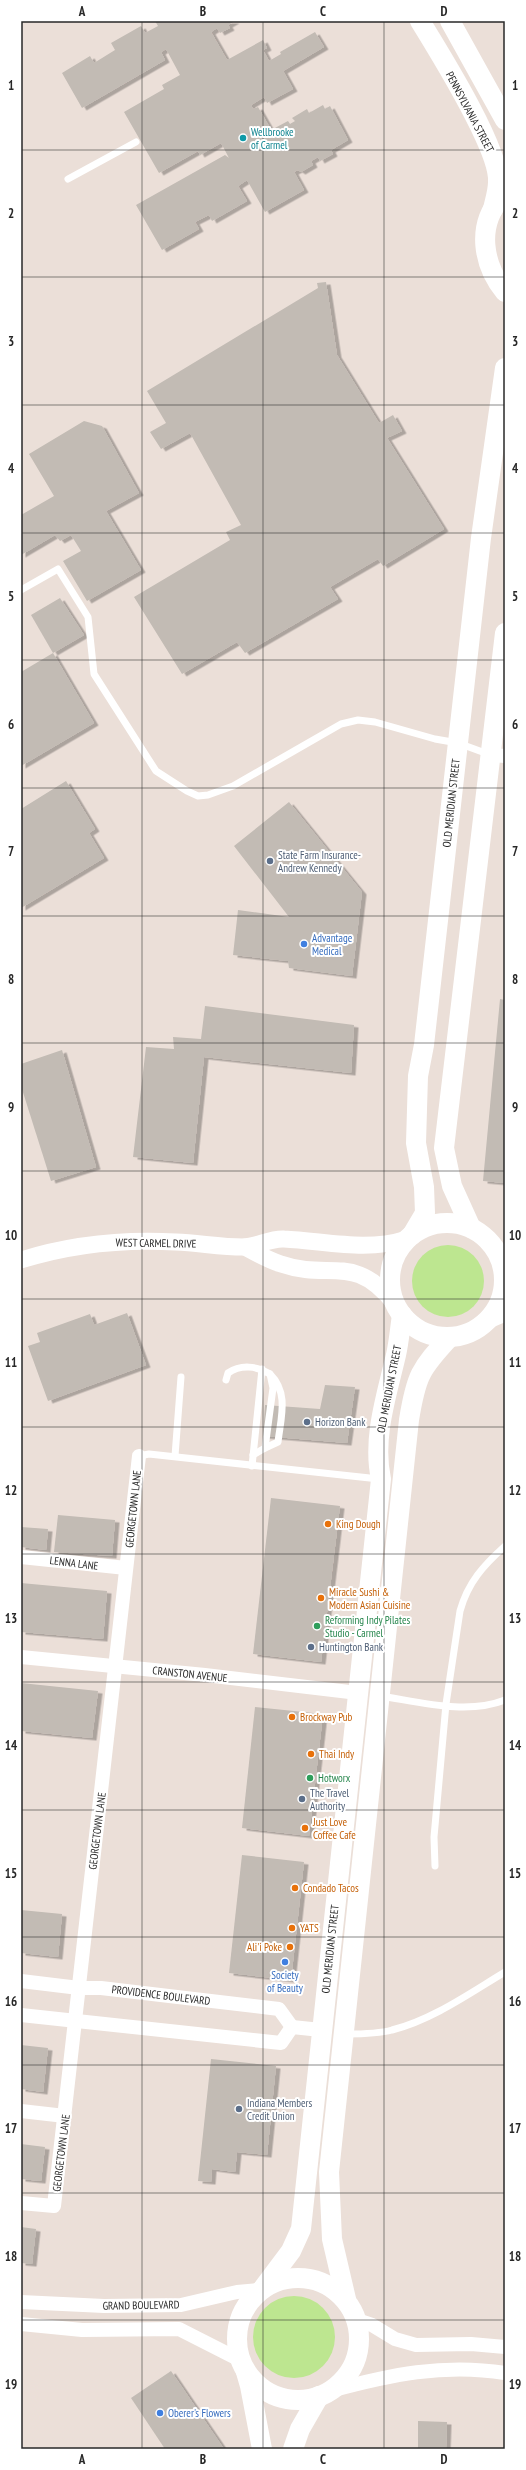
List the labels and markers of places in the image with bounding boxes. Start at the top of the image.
place label: Wellbrooke of Carmel [251,125,294,152]
marker: Wellbrooke of Carmel [238,133,248,143]
place label: State Farm Insurance- Andrew Kennedy [278,848,361,875]
marker: State Farm Insurance- Andrew Kennedy [265,856,275,866]
place label: Advantage Medical [312,931,353,958]
marker: Advantage Medical [299,939,309,949]
place label: Horizon Bank [315,1415,366,1429]
marker: Horizon Bank [302,1417,312,1427]
place label: King Dough [336,1517,381,1531]
marker: King Dough [323,1519,333,1529]
place label: Miracle Sushi & Modern Asian Cuisine [329,1585,411,1612]
marker: Miracle Sushi & Modern Asian Cuisine [316,1593,326,1603]
place label: Reforming Indy Pilates Studio - Carmel [325,1613,410,1640]
marker: Reforming Indy Pilates Studio - Carmel [312,1621,322,1631]
place label: Huntington Bank [319,1640,384,1654]
marker: Huntington Bank [306,1642,316,1652]
place label: Brockway Pub [300,1710,353,1724]
marker: Brockway Pub [287,1712,297,1722]
place label: Thai Indy [319,1747,355,1761]
marker: Thai Indy [306,1749,316,1759]
place label: Hotworx [318,1771,351,1785]
marker: Hotworx [305,1773,315,1783]
place label: The Travel Authority [310,1786,350,1813]
marker: The Travel Authority [297,1794,307,1804]
place label: Just Love Coffee Cafe [312,1815,356,1842]
marker: Just Love Coffee Cafe [300,1823,310,1833]
place label: Condado Tacos [303,1881,359,1895]
marker: Condado Tacos [290,1883,300,1893]
place label: YATS [300,1921,319,1935]
marker: YATS [287,1923,297,1933]
place label: Ali'i Poke [247,1940,282,1954]
marker: Ali'i Poke [285,1942,295,1952]
marker: Society of Beauty [280,1957,290,1967]
place label: Society of Beauty [267,1968,304,1995]
place label: Indiana Members Credit Union [247,2096,313,2123]
marker: Indiana Members Credit Union [234,2104,244,2114]
place label: Oberer's Flowers [168,2406,231,2420]
marker: Oberer's Flowers [155,2408,165,2418]

